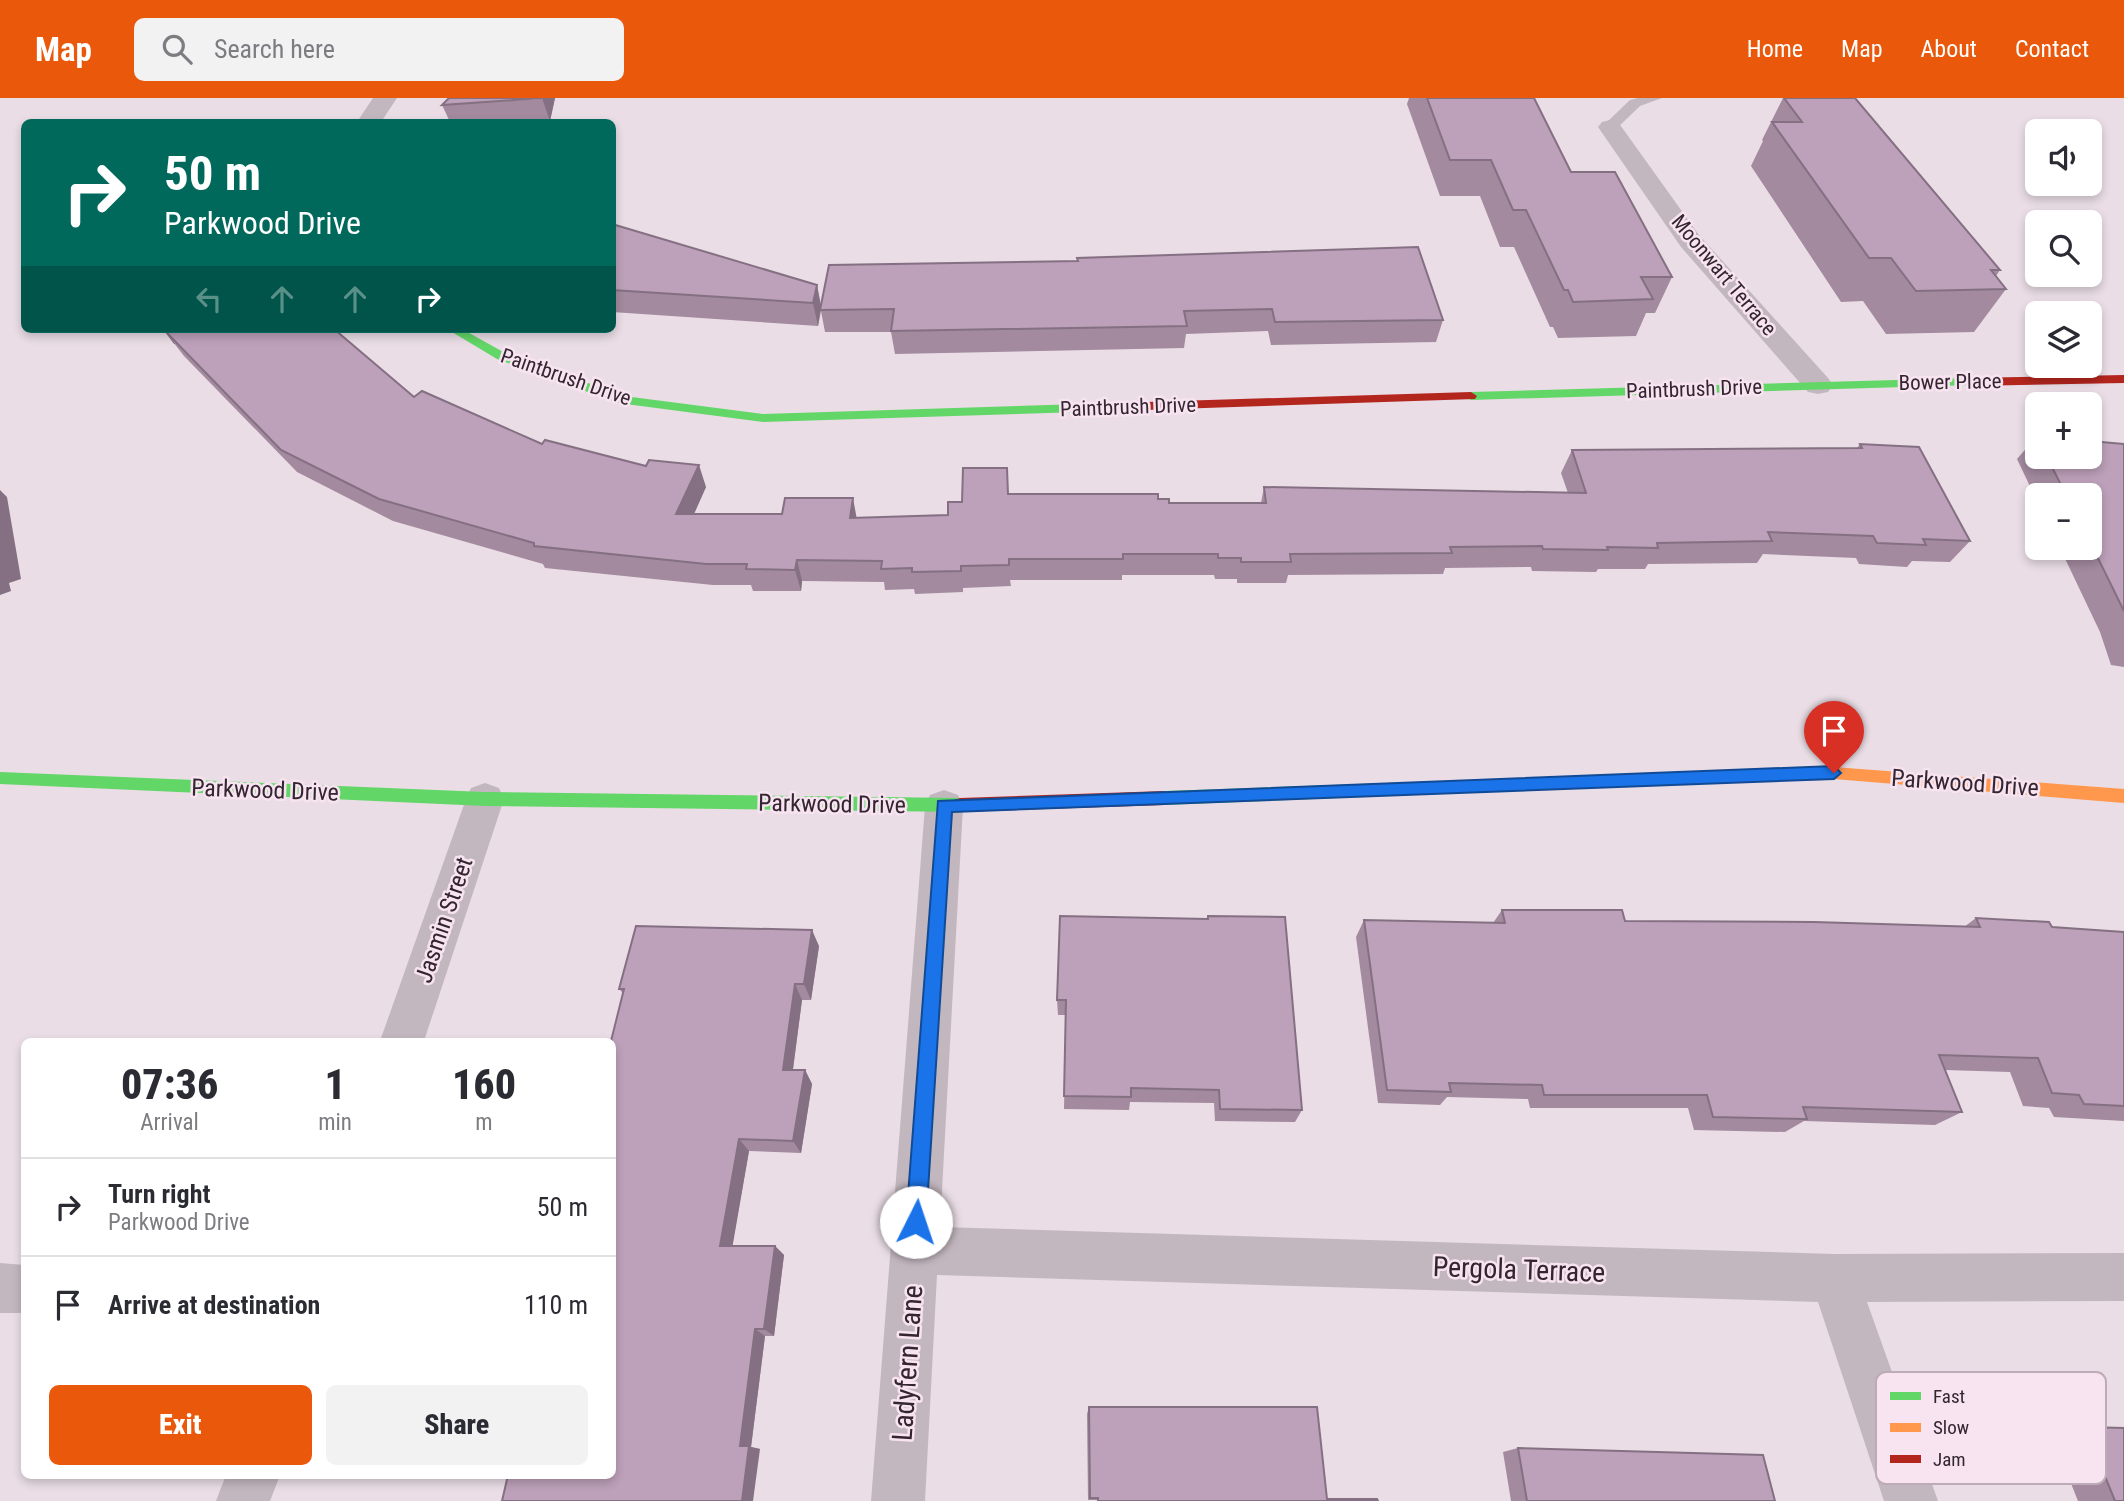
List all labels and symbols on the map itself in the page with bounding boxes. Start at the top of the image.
street label: Moonwart Terrace [1667,210,1782,340]
street label: Paintbrush Drive [498,343,634,411]
street label: Bower Place [1898,369,2002,395]
street label: Paintbrush Drive [1626,375,1763,403]
street label: Paintbrush Drive [1060,393,1197,421]
pin [1804,701,1864,773]
street label: Parkwood Drive [1890,764,2040,802]
street label: Parkwood Drive [191,773,339,807]
street label: Parkwood Drive [758,789,906,819]
street label: Jasmin Street [409,854,479,986]
position arrow [879,1185,953,1259]
street label: Pergola Terrace [1432,1250,1606,1289]
street label: Ladyfern Lane [886,1284,929,1442]
legend [1876,1372,2106,1484]
text: Fast [1933,1385,1965,1408]
text: Slow [1933,1416,1969,1439]
text: Jam [1933,1448,1966,1471]

